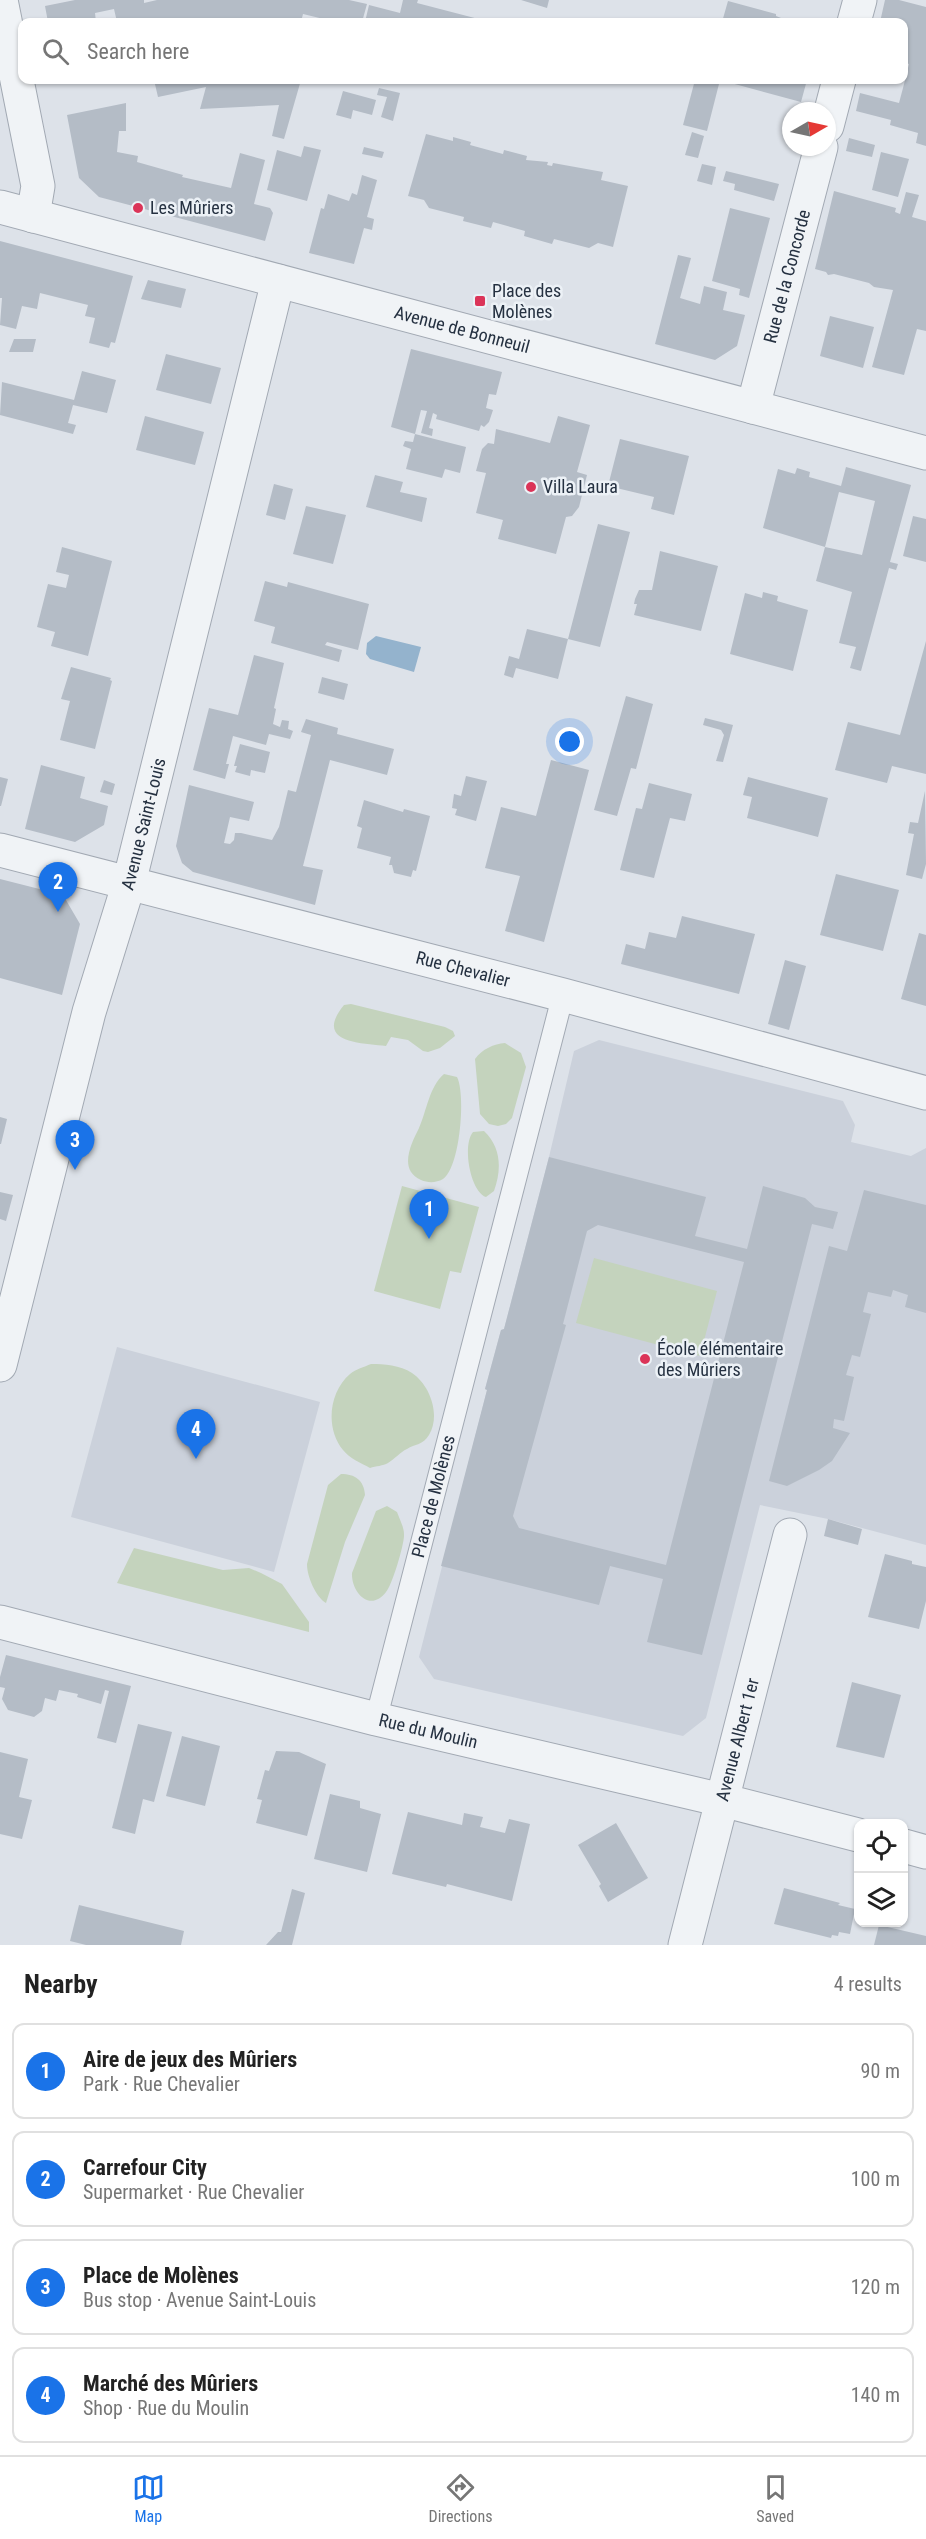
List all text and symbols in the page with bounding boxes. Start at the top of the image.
search box [18,18,908,84]
icon: search [39,35,72,68]
text: Search here [87,39,189,64]
north arrow [782,102,836,156]
place label: Les Mûriers [150,197,233,218]
marker: Les Mûriers [131,201,145,215]
street label: Rue de la Concorde [759,207,814,345]
place label: Place des Molènes [492,280,561,322]
marker: Place des Molènes [473,294,487,308]
street label: Avenue de Bonneuil [392,301,532,357]
place label: Villa Laura [543,476,618,497]
marker: Villa Laura [524,480,538,494]
your location [555,727,584,756]
street label: Avenue Saint-Louis [116,756,170,892]
pin: 2 [38,862,78,912]
street label: Rue Chevalier [414,947,513,991]
pin: 3 [56,1120,94,1170]
pin: 1 [410,1190,448,1239]
place label: École élémentaire des Mûriers [657,1338,783,1380]
marker: École élémentaire des Mûriers [638,1352,652,1366]
pin: 4 [176,1410,216,1459]
street label: Place de Molènes [407,1433,459,1560]
street label: Avenue Albert 1er [711,1675,763,1803]
street label: Rue du Moulin [377,1709,480,1752]
map controls [854,1819,908,1927]
button: locate [854,1819,908,1873]
button: layers [854,1873,908,1927]
text: Nearby [24,1969,98,1999]
text: 4 results [834,1972,902,1996]
text: Aire de jeux des Mûriers [83,2047,297,2072]
text: 1 [40,2059,51,2083]
text: 90 m [861,2059,900,2083]
text: Park · Rue Chevalier [83,2072,240,2096]
text: Carrefour City [83,2155,207,2180]
text: 2 [40,2167,51,2191]
text: 100 m [851,2167,900,2191]
text: Supermarket · Rue Chevalier [83,2180,304,2204]
text: Place de Molènes [83,2263,239,2288]
text: 3 [40,2275,51,2299]
text: 120 m [851,2275,900,2299]
text: Bus stop · Avenue Saint-Louis [83,2288,316,2312]
text: Marché des Mûriers [83,2371,258,2396]
text: 4 [40,2383,51,2407]
text: 140 m [851,2383,900,2407]
text: Shop · Rue du Moulin [83,2396,249,2420]
tab: Map [132,2471,165,2526]
tab: Directions [429,2471,492,2526]
tab: Saved [756,2471,794,2526]

